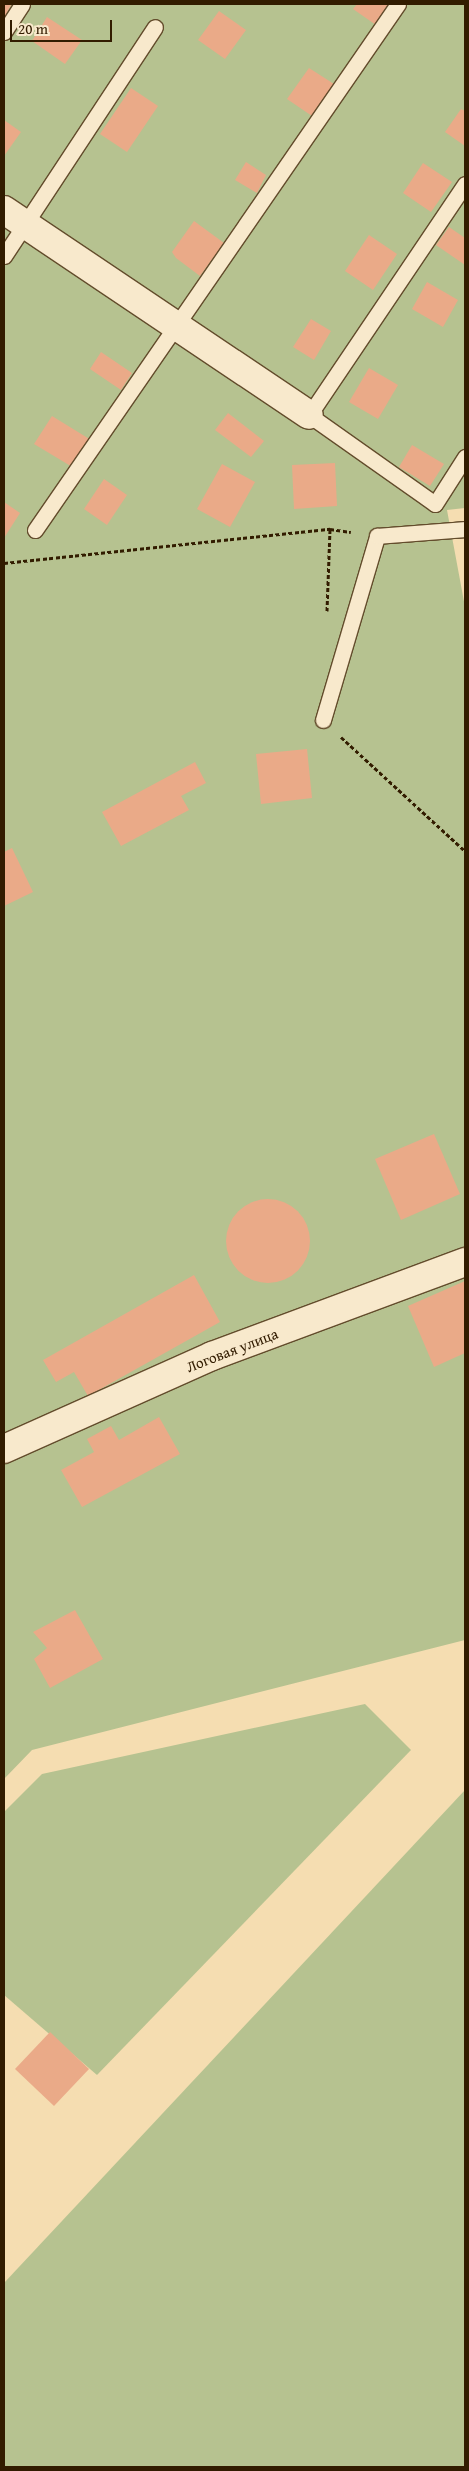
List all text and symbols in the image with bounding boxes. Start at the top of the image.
scale bar [12,10,115,42]
text: 20 m [18,18,48,39]
street label: Логовая улица [183,1324,281,1376]

